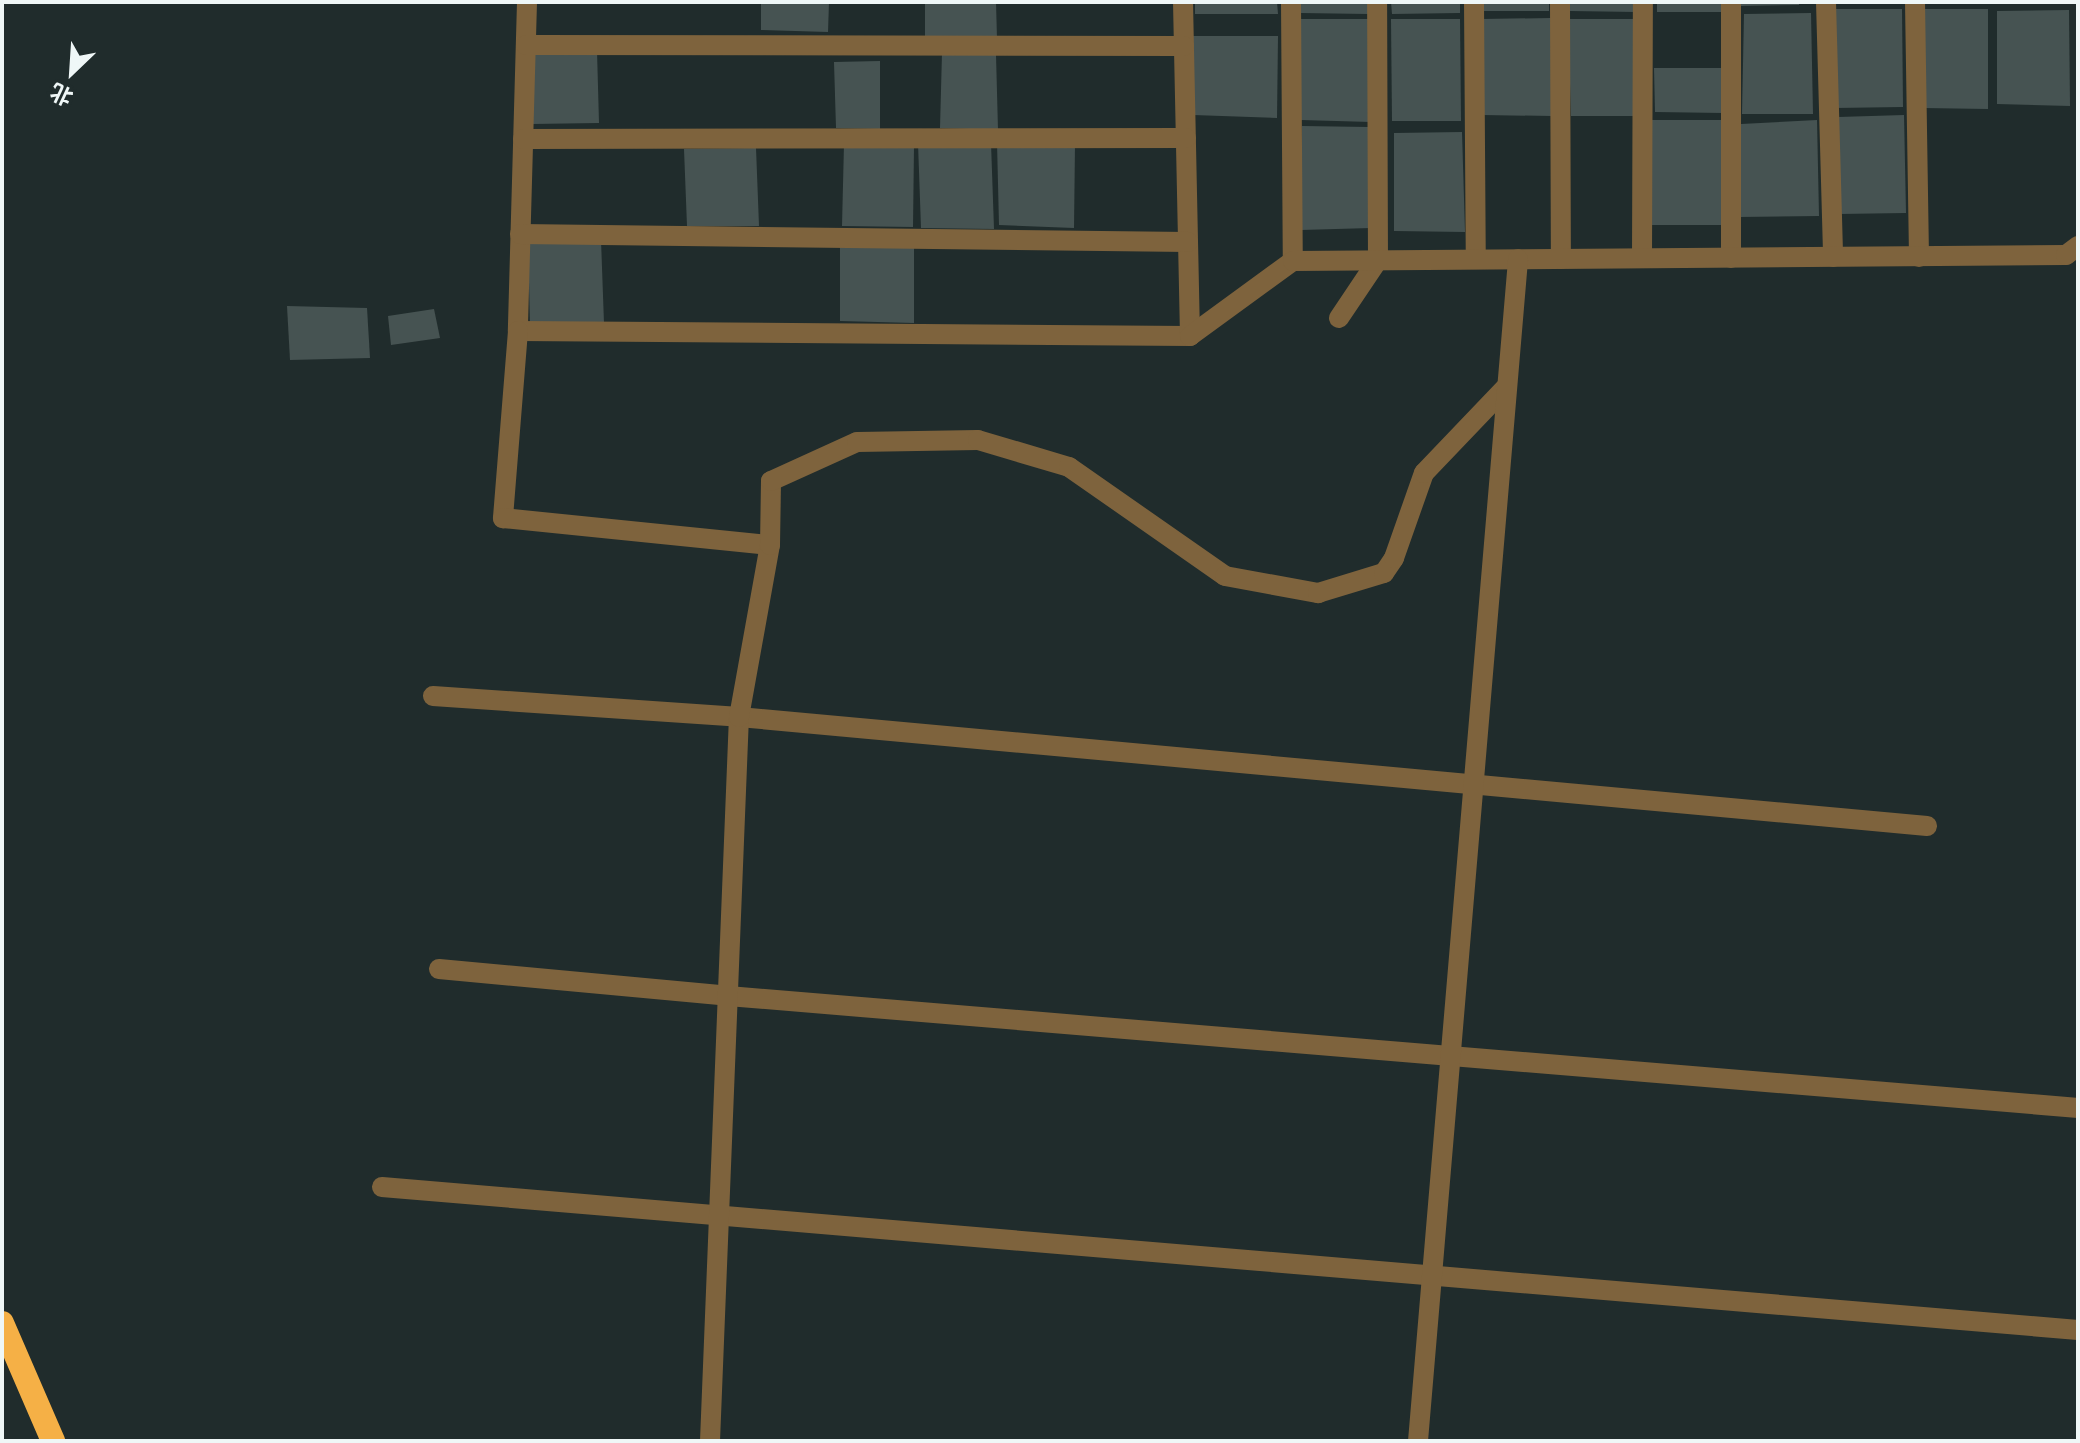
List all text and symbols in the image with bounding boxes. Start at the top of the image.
north arrow [32,32,112,112]
text: 北 [46,78,77,110]

